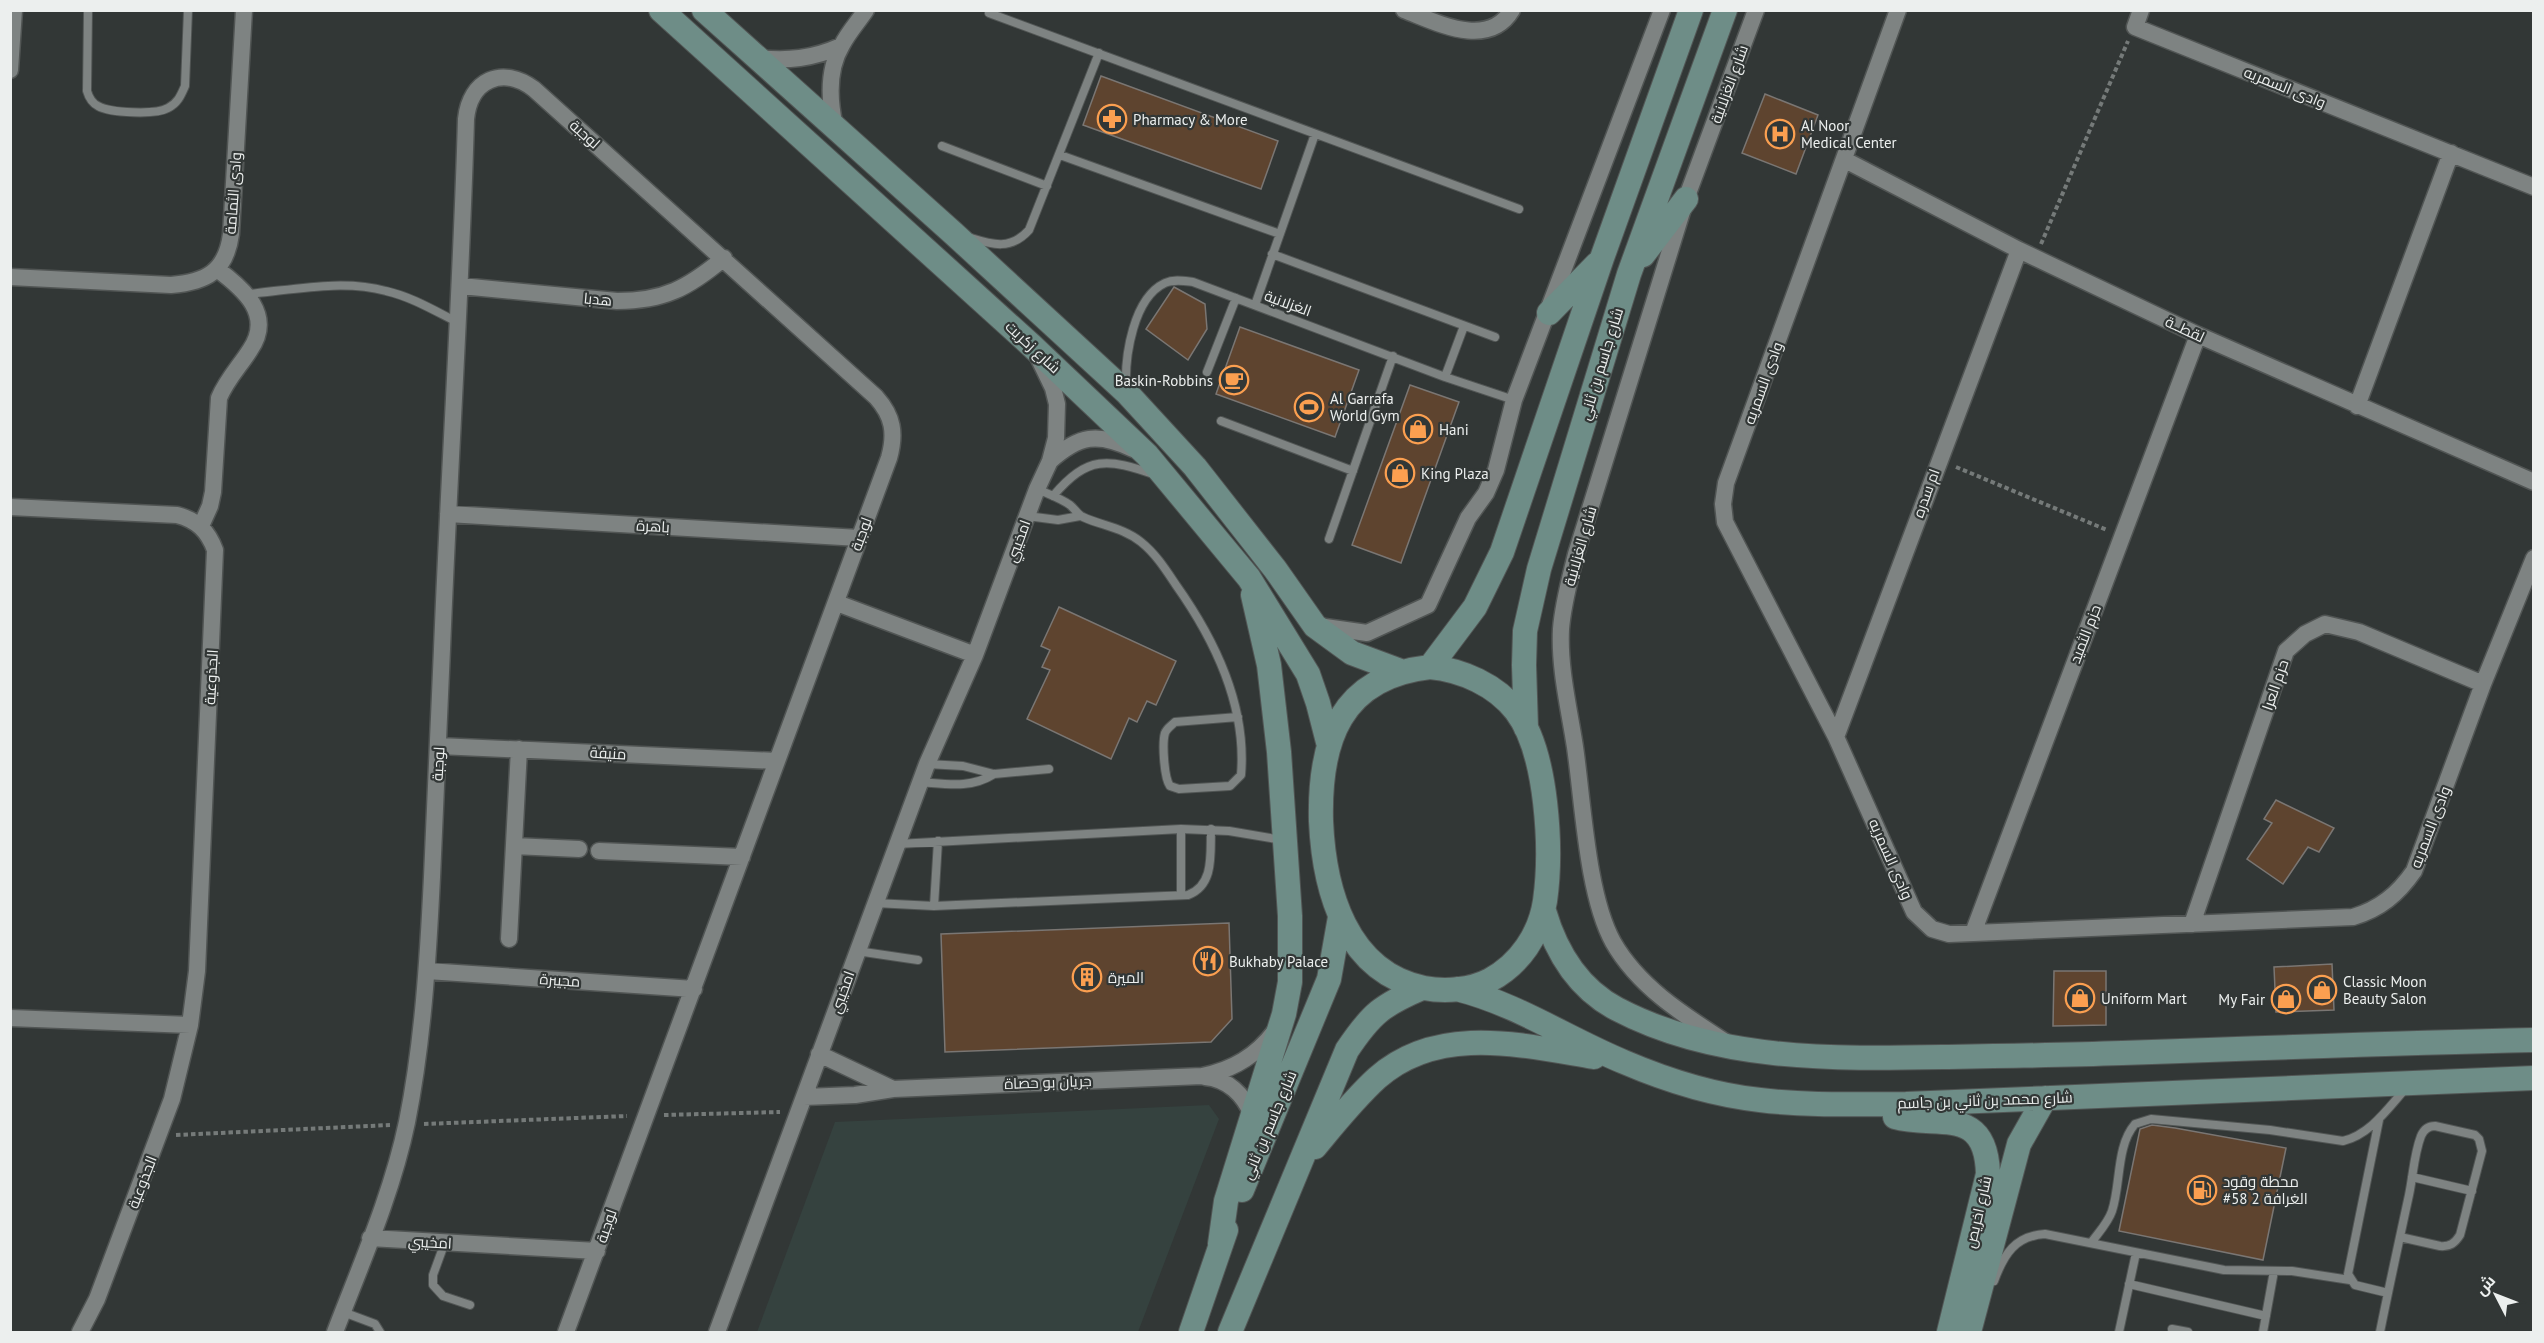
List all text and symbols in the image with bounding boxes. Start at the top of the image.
street label: شارع الغزلانية [1706,42,1754,126]
street label: وادى السمريه [2241,62,2329,113]
pharmacy icon: Pharmacy & More [1096,103,1128,135]
place label: Pharmacy & More [1133,110,1248,129]
street label: لوجبة [566,115,604,153]
place label: Al Noor Medical Center [1801,116,1897,152]
hospital icon: Al Noor Medical Center [1764,118,1796,150]
street label: وادى الثمامة [221,151,246,235]
street label: الغزلانية [1262,286,1314,320]
street label: هدبا [583,288,613,310]
street label: شارع جاسم بن ثاني [1575,306,1630,423]
street label: لقطــة [2162,312,2208,346]
street label: شارع زكريت [1000,317,1064,379]
street label: وادى السمريه [1739,339,1788,427]
cafe icon: Baskin-Robbins [1218,364,1250,396]
place label: Baskin-Robbins [1115,371,1213,390]
place label: Al Garrafa World Gym [1330,389,1400,425]
sports icon: Al Garrafa World Gym [1293,391,1325,423]
shop icon: Hani [1402,413,1434,445]
place label: Hani [1439,420,1469,439]
shop icon: King Plaza [1384,457,1416,489]
place label: King Plaza [1421,464,1489,483]
street label: ام سدره [1908,466,1945,520]
street label: شارع الغزلانية [1560,504,1602,589]
street label: لوجبة [846,515,876,553]
street label: باهرة [636,516,670,536]
street label: امخيبي [1002,517,1037,566]
street label: حزم الثميد [2065,602,2106,666]
street label: الجذوعية [200,649,222,705]
street label: حزم العرا [2257,657,2293,713]
street label: منيفة [589,743,627,763]
street label: لوجبة [428,746,448,782]
street label: وادى السمريه [2406,783,2455,871]
street label: وادى السمريه [1864,816,1917,903]
restaurant icon: Bukhaby Palace [1192,945,1224,977]
place label: Bukhaby Palace [1229,952,1328,971]
building icon: الميرة [1071,961,1103,993]
street label: امخيبي [826,968,861,1017]
place label: الميرة [1108,968,1144,987]
street label: مجيبرة [539,969,581,991]
place label: Classic Moon Beauty Salon [2343,972,2427,1008]
shop icon: Classic Moon Beauty Salon [2306,974,2338,1006]
shop icon: Uniform Mart [2064,982,2096,1014]
shop icon: My Fair [2270,983,2302,1015]
place label: Uniform Mart [2101,989,2187,1008]
place label: My Fair [2218,990,2265,1009]
street label: شارع جاسم بن ثاني [1238,1068,1303,1183]
street label: جريان بو حصاة [1004,1071,1092,1094]
street label: شارع محمد بن ثاني بن جاسم [1897,1087,2073,1116]
street label: الجذوعية [123,1153,161,1211]
place label: محطة وقود #58 الغرافة 2 [2223,1172,2308,1208]
street label: شارع اخريص [1960,1174,1997,1250]
fuel station icon: محطة وقود #58 الغرافة 2 [2186,1174,2218,1206]
street label: لوجبة [591,1207,621,1245]
street label: امخيبي [407,1231,452,1256]
north arrow [2466,1265,2526,1325]
text: ش [2471,1271,2499,1299]

